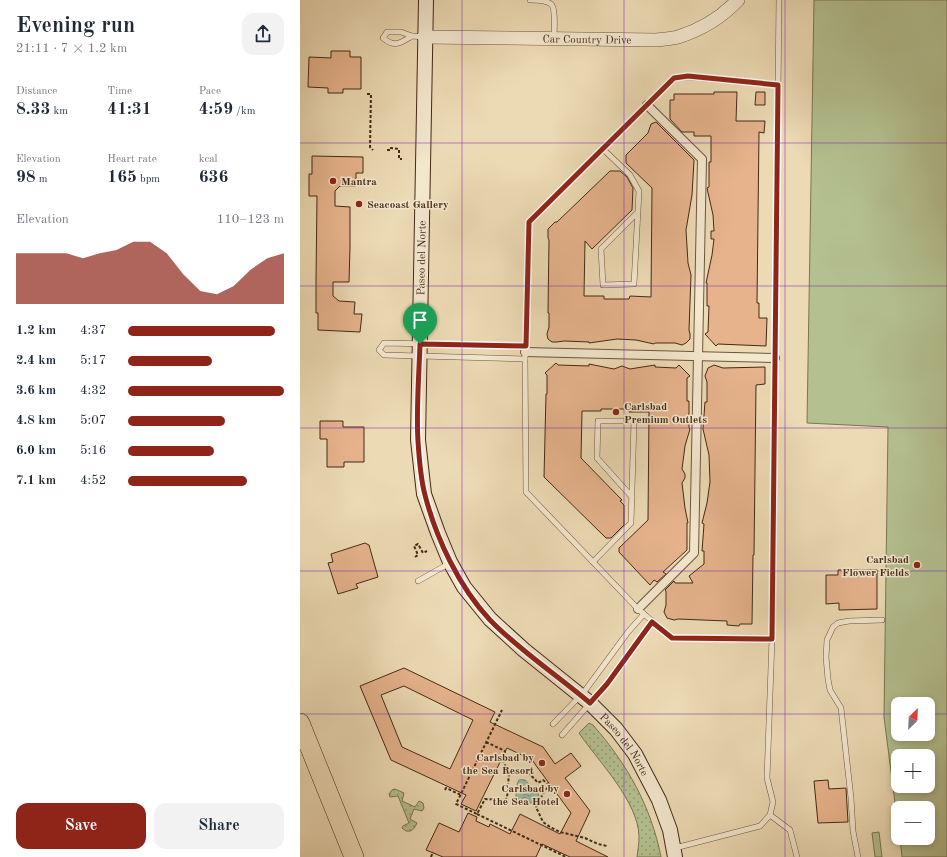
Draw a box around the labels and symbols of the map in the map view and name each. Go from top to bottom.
street label: Car Country Drive [542,35,631,47]
marker: Mantra [328,176,338,186]
place label: Mantra [341,177,377,188]
marker: Seacoast Gallery [354,199,364,209]
place label: Seacoast Gallery [367,200,449,211]
street label: Paseo del Norte [416,220,429,296]
pin [403,303,437,344]
place label: Carlsbad Premium Outlets [624,402,707,426]
marker: Carlsbad Premium Outlets [611,407,621,417]
place label: Carlsbad Flower Fields [842,555,909,579]
marker: Carlsbad Flower Fields [912,560,922,570]
north arrow [891,697,935,741]
street label: Paseo del Norte [597,712,649,778]
place label: Carlsbad by the Sea Resort [463,753,534,777]
marker: Carlsbad by the Sea Resort [537,758,547,768]
place label: Carlsbad by the Sea Hotel [493,784,560,808]
marker: Carlsbad by the Sea Hotel [562,789,572,799]

